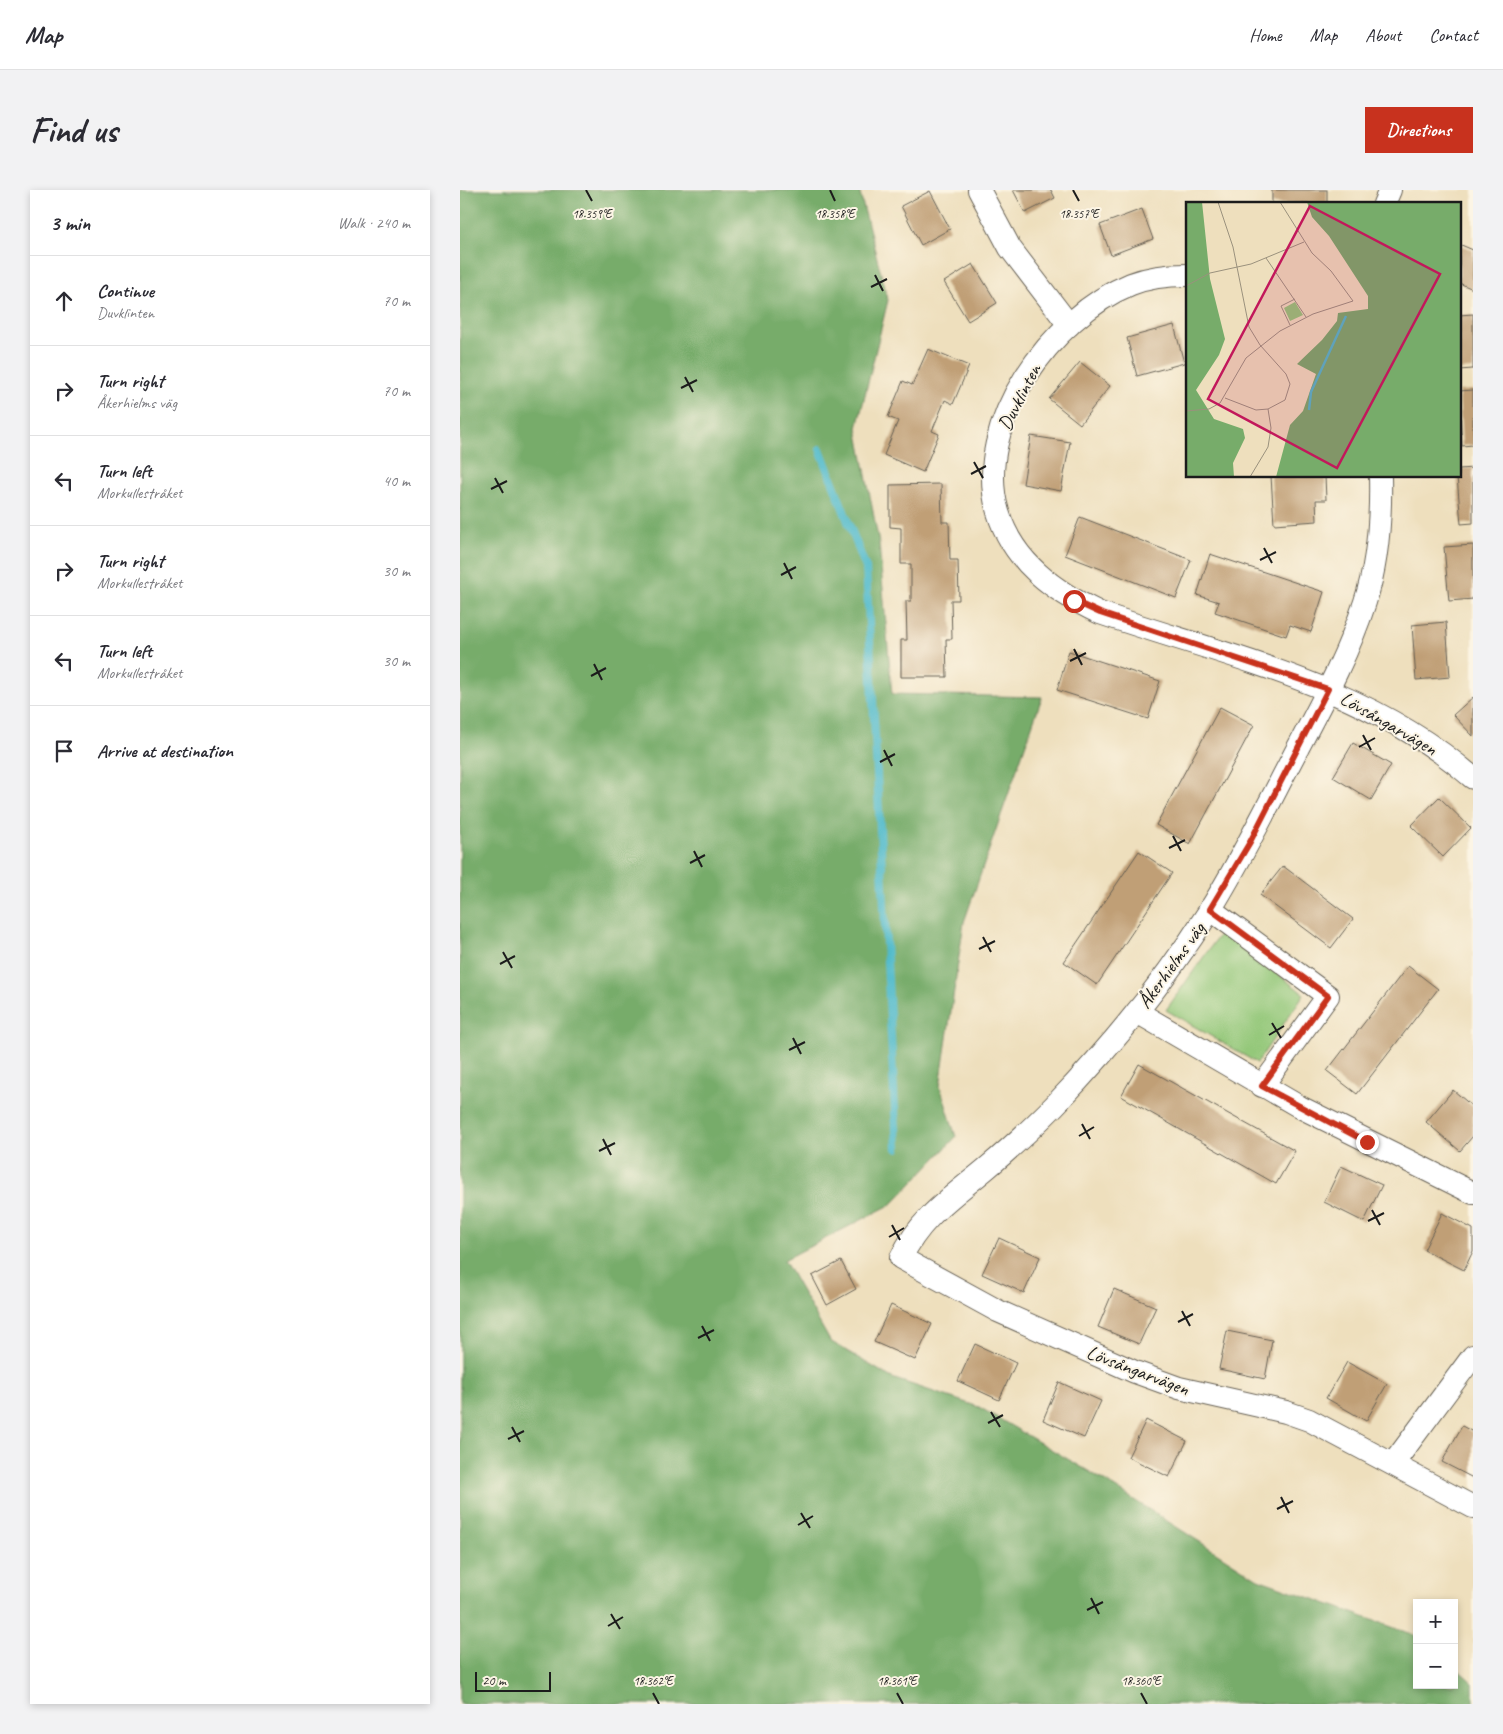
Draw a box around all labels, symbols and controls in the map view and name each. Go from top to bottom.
text: Map [25,20,62,50]
text: Home [1249,24,1282,46]
text: Map [1310,24,1337,46]
text: About [1365,24,1401,46]
text: Contact [1429,24,1478,46]
button: Directions [1365,107,1473,153]
text: Find us [30,108,117,153]
inset map [1186,202,1461,478]
text: 18.359°E [572,206,613,222]
text: 18.358°E [815,206,856,222]
text: 18.357°E [1059,206,1100,222]
text: 3 min [50,210,90,236]
text: Walk · 240 m [338,213,410,233]
text: Continue [97,279,154,303]
icon: ahead [50,287,78,315]
text: 70 m [383,291,410,311]
text: Duvklinten [97,303,154,323]
street label: Duvklinten [992,359,1047,435]
text: Turn right [97,369,164,393]
icon: right [50,377,78,405]
text: 70 m [383,381,410,401]
text: Åkerhielms väg [97,393,177,413]
text: Turn left [97,459,152,483]
icon: left [50,467,78,495]
text: 40 m [383,471,410,491]
text: Morkullestråket [97,483,182,503]
text: Turn right [97,549,164,573]
icon: right [50,557,78,585]
text: 30 m [383,561,410,581]
text: Morkullestråket [97,573,182,593]
route start [1063,590,1086,613]
text: Turn left [97,639,152,663]
icon: left [50,647,78,675]
text: 30 m [383,651,410,671]
text: Morkullestråket [97,663,182,683]
street label: Lövsångarvägen [1336,686,1443,762]
icon: arrive [50,737,78,765]
text: Arrive at destination [97,739,233,763]
street label: Åkerhielms väg [1132,917,1212,1013]
route end [1356,1131,1379,1154]
street label: Lövsångarvägen [1083,1339,1194,1402]
map controls [1413,1599,1458,1689]
button: + [1413,1599,1458,1644]
button: − [1413,1644,1458,1689]
scale bar [475,1669,551,1692]
text: 20 m [482,1672,506,1689]
text: 18.362°E [633,1673,674,1689]
text: 18.361°E [877,1673,918,1689]
text: 18.360°E [1121,1673,1162,1689]

